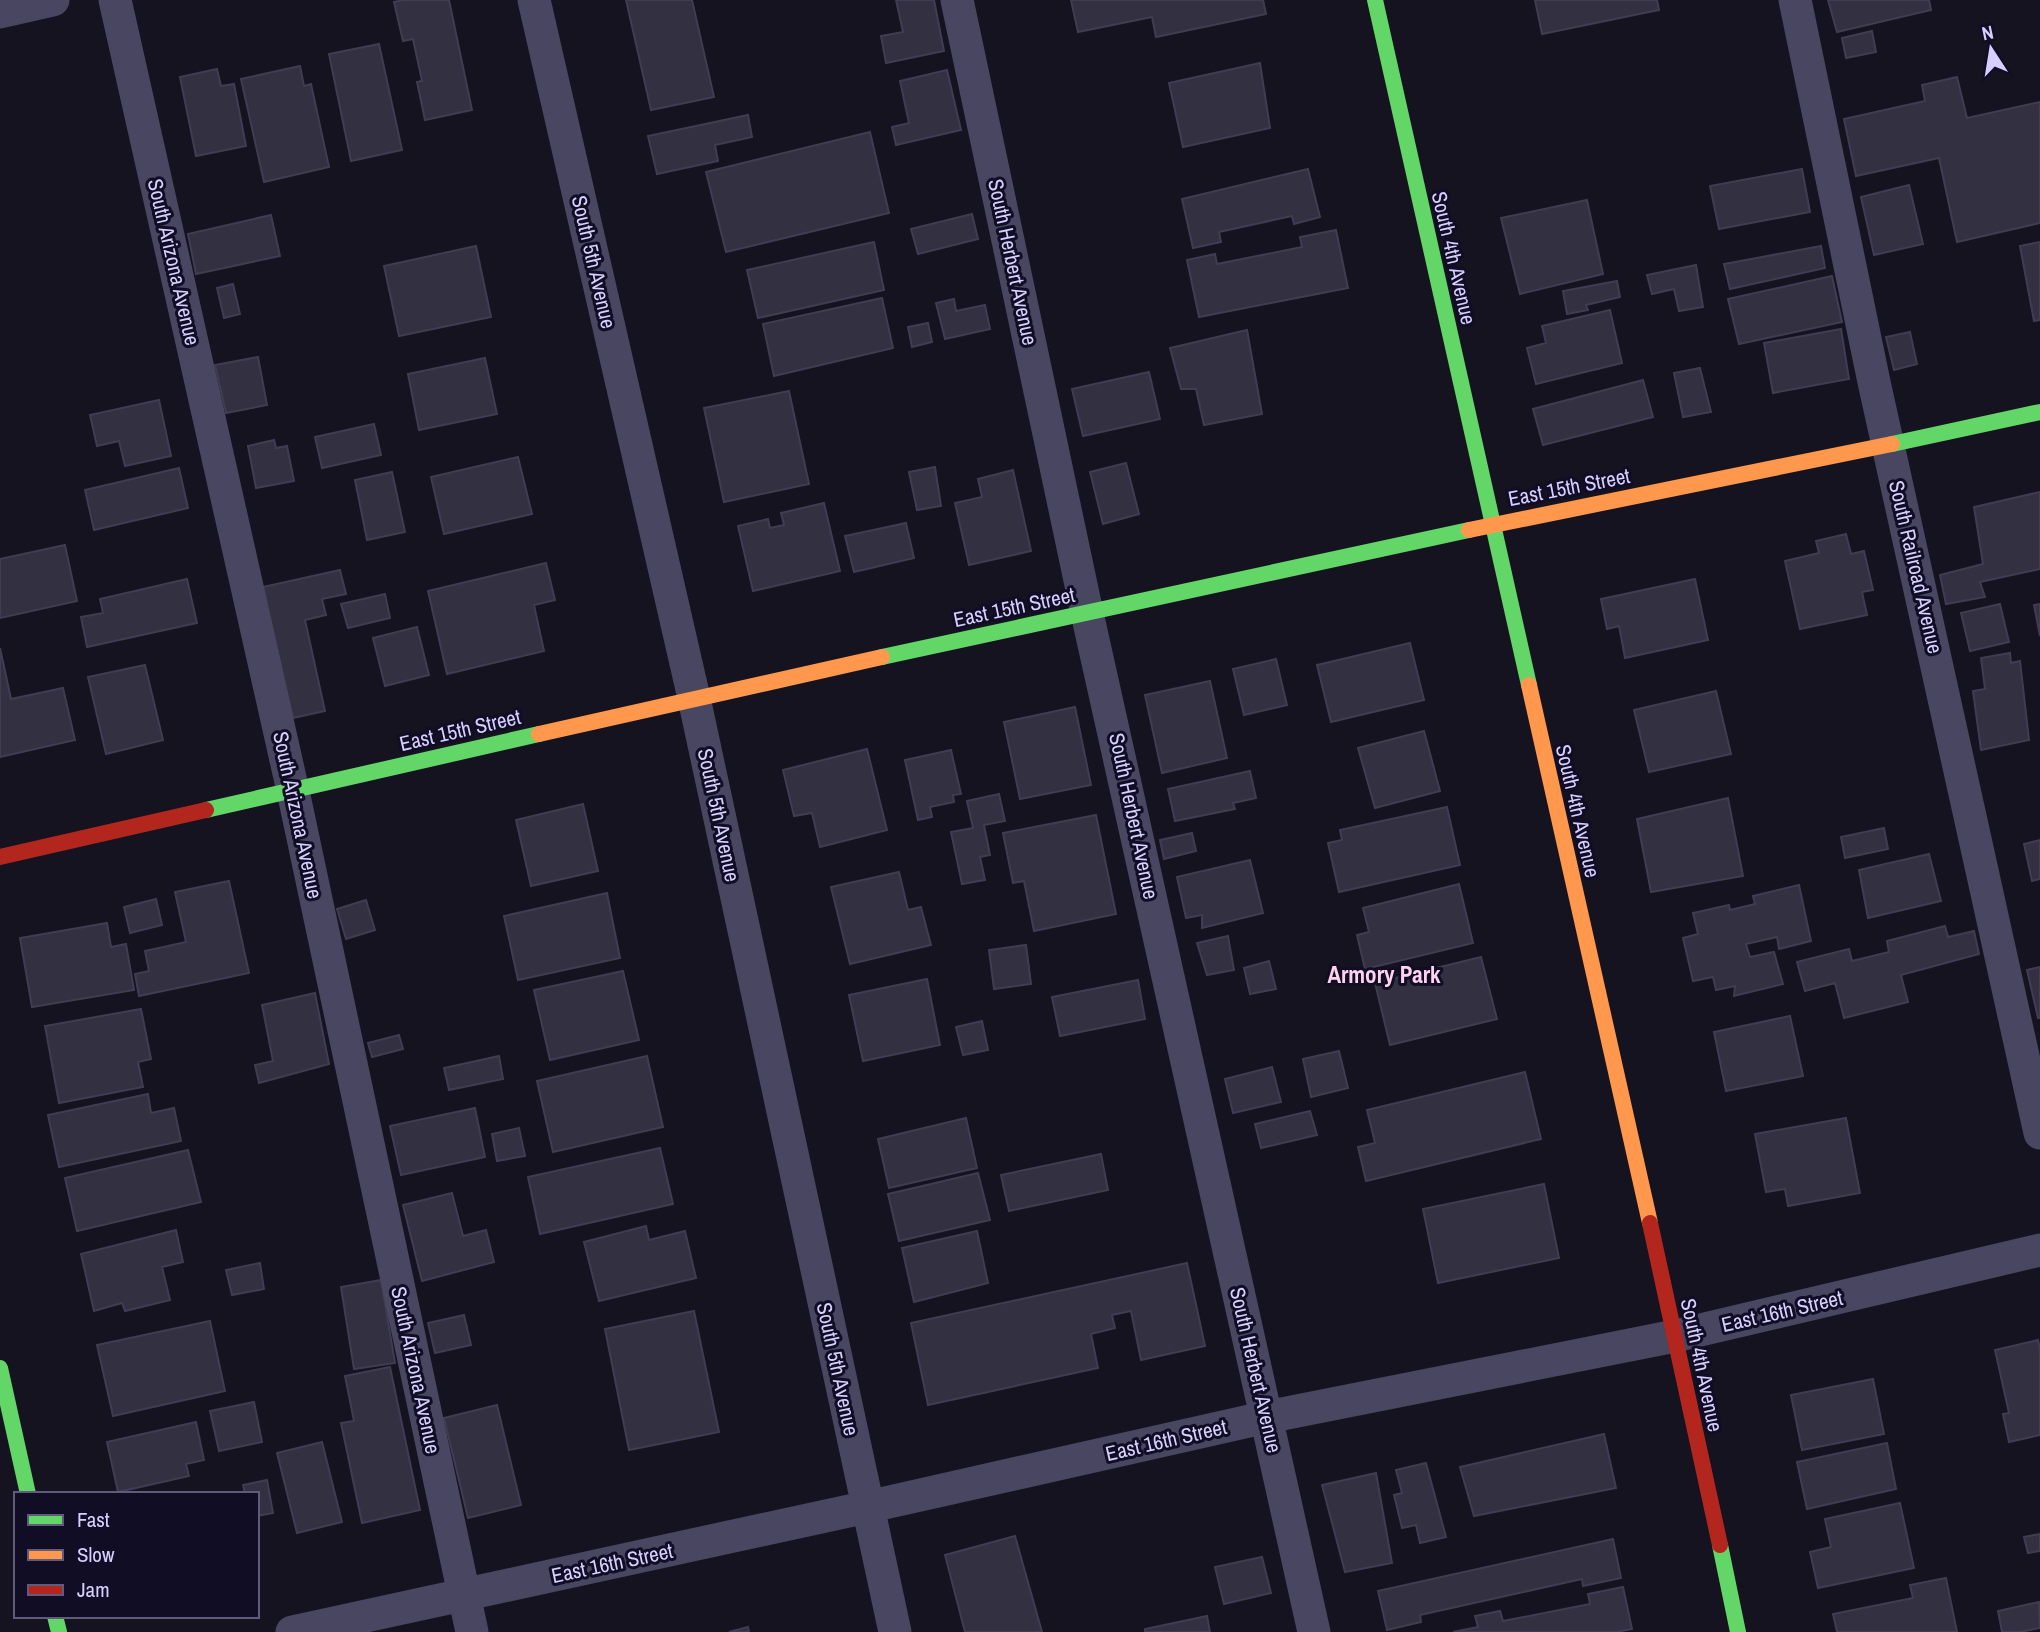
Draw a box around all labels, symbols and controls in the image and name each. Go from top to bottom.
north arrow [1956,14,2026,84]
text: N [1979,18,1996,46]
street label: South Arizona Avenue [141,176,207,348]
street label: South Herbert Avenue [981,176,1045,348]
street label: South 4th Avenue [1425,189,1483,327]
street label: South 5th Avenue [565,193,623,331]
street label: East 15th Street [1506,461,1633,513]
street label: South Railroad Avenue [1882,478,1950,656]
street label: East 15th Street [951,580,1078,634]
street label: East 15th Street [397,702,524,758]
street label: South Arizona Avenue [266,729,330,901]
street label: South Herbert Avenue [1102,730,1166,902]
street label: South 4th Avenue [1549,742,1607,880]
street label: South 5th Avenue [691,746,747,884]
district label: Armory Park [1327,959,1441,990]
street label: East 16th Street [1719,1283,1846,1339]
street label: South Arizona Avenue [384,1284,448,1456]
street label: South Herbert Avenue [1223,1284,1289,1456]
street label: South 4th Avenue [1674,1296,1730,1434]
street label: South 5th Avenue [810,1300,866,1438]
street label: East 16th Street [1103,1412,1230,1468]
legend [14,1492,259,1618]
text: Fast [77,1505,110,1534]
street label: East 16th Street [549,1536,676,1590]
text: Slow [77,1540,115,1569]
text: Jam [77,1575,110,1604]

